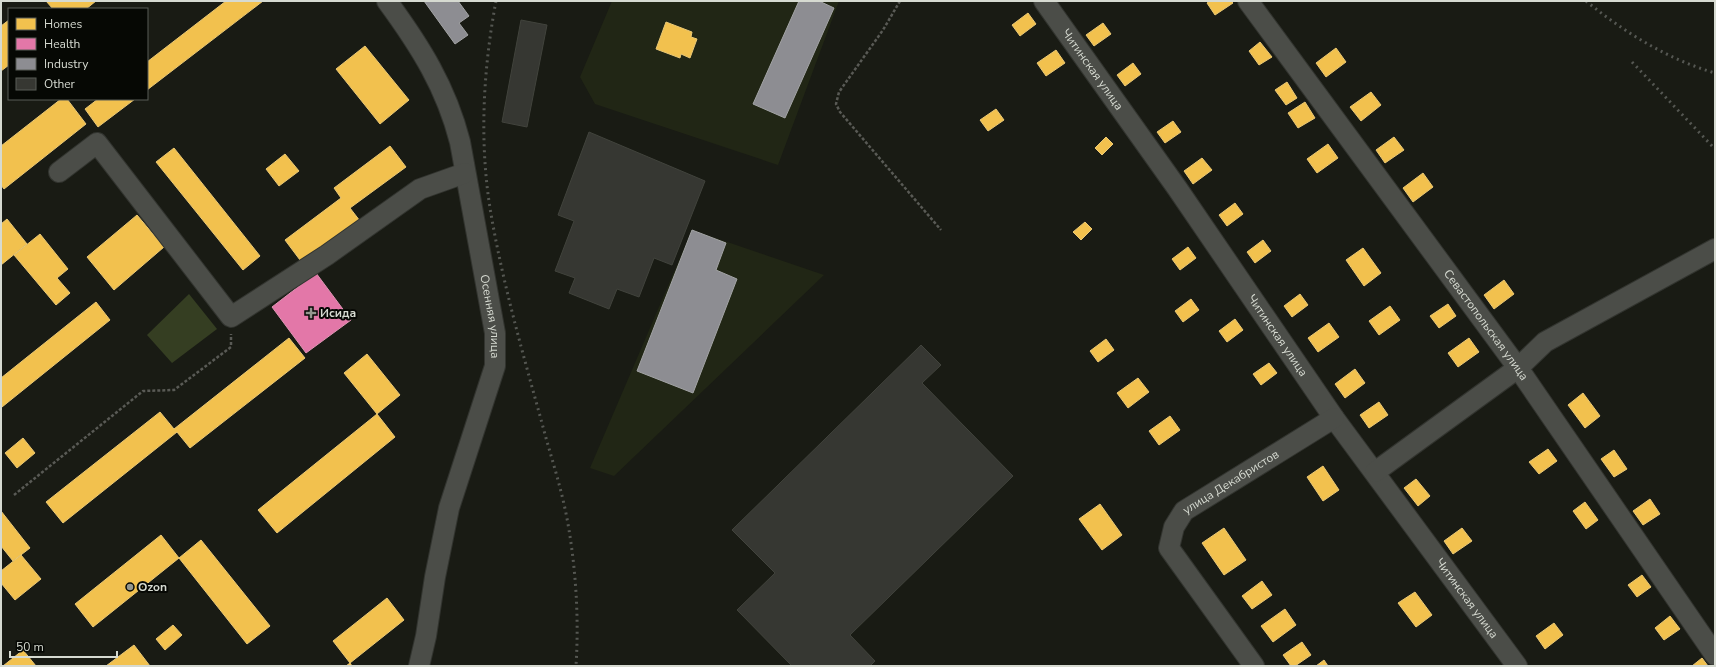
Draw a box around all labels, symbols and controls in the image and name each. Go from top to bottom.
legend [8,8,148,100]
text: Homes [44,16,82,32]
street label: Читинская улица [1058,26,1127,113]
text: Health [44,36,80,52]
text: Industry [44,56,89,72]
text: Other [44,76,76,92]
street label: Севастопольская улица [1440,266,1532,384]
street label: Осенняя улица [476,273,503,358]
street label: Читинская улица [1244,291,1311,380]
place label: Исида [320,305,356,321]
marker: Исида [305,307,317,319]
street label: улица Декабристов [1180,446,1282,518]
street label: Читинская улица [1432,555,1502,642]
place label: Ozon [138,579,167,595]
marker: Ozon [125,582,135,592]
scale bar [10,633,117,659]
text: 50 m [16,639,44,655]

